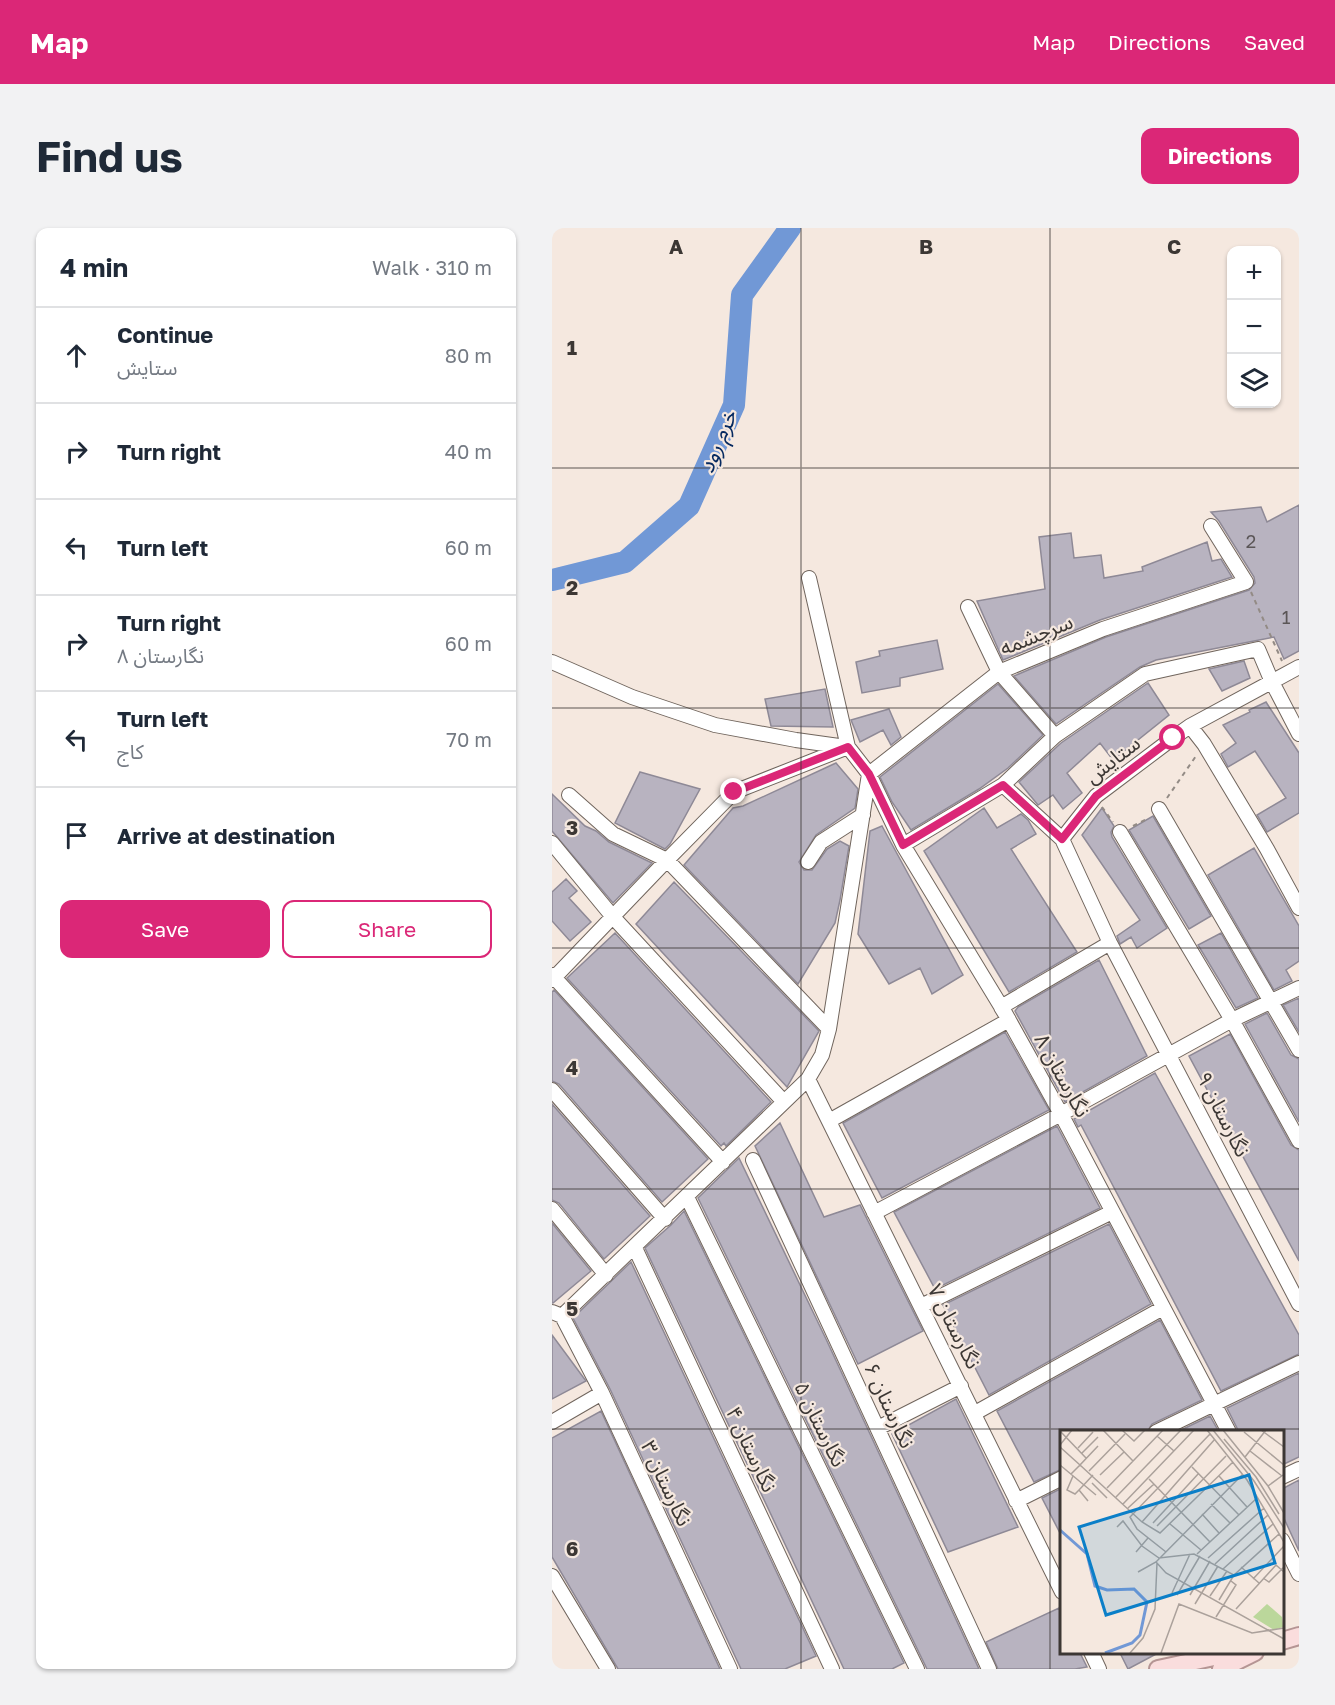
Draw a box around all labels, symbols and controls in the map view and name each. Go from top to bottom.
text: Map [30,26,88,59]
text: Map [1032,29,1075,55]
text: Directions [1108,29,1211,55]
text: Saved [1244,29,1305,55]
button: Directions [1141,128,1299,184]
text: Find us [36,131,183,181]
text: A [669,234,683,258]
text: B [919,234,933,258]
text: C [1167,234,1181,258]
map controls [1227,246,1281,408]
button: + [1227,246,1281,300]
text: 4 min [60,252,128,283]
text: Walk · 310 m [372,255,492,279]
button: − [1227,300,1281,354]
text: Continue [117,321,213,348]
text: 1 [567,335,577,359]
icon: ahead [60,339,93,372]
text: 80 m [445,343,492,367]
button: layers [1227,354,1281,408]
text: ستایش [117,355,177,379]
water label: خرم رود [692,405,746,478]
icon: right [60,435,93,468]
text: Turn right [117,438,221,465]
text: 40 m [445,439,492,463]
house number: 2 [1246,530,1256,552]
icon: left [60,531,93,564]
text: Turn left [117,534,208,561]
text: 60 m [445,535,492,559]
text: 2 [566,575,578,599]
house number: 1 [1282,606,1291,628]
street label: سرچشمه [996,608,1077,661]
text: Turn right [117,609,221,636]
icon: right [60,627,93,660]
text: 60 m [445,631,492,655]
text: نگارستان ۸ [117,643,204,667]
text: Turn left [117,705,208,732]
icon: left [60,723,93,756]
route start [1159,724,1185,750]
text: 70 m [446,727,492,751]
street label: ستایش [1079,729,1145,789]
text: کاج [117,739,144,763]
route end [720,778,746,804]
text: 3 [566,815,578,839]
icon: arrive [60,819,93,852]
text: Arrive at destination [117,822,335,849]
button: Save [60,900,270,958]
button: Share [282,900,492,958]
street label: نگارستان ۸ [1029,1029,1097,1121]
text: 4 [566,1055,578,1079]
street label: نگارستان ۹ [1192,1067,1256,1161]
street label: نگارستان ۷ [923,1279,987,1373]
text: 5 [566,1296,578,1320]
street label: نگارستان ۶ [859,1358,921,1452]
street label: نگارستان ۵ [789,1377,853,1471]
street label: نگارستان ۴ [721,1402,783,1496]
inset map [1060,1430,1284,1654]
street label: نگارستان ۳ [636,1436,698,1530]
text: 6 [566,1536,578,1560]

